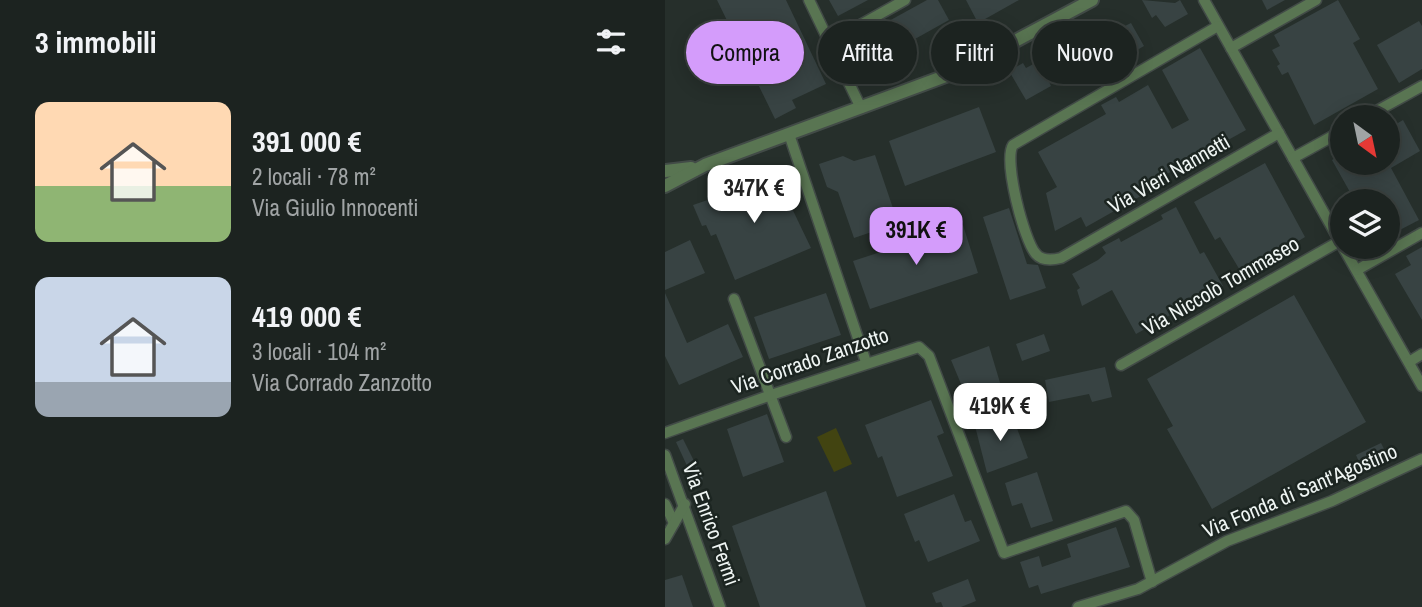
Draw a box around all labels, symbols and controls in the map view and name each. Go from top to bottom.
chip: Compra [686,21,804,84]
chip: Affitta [818,21,917,84]
chip: Filtri [931,21,1018,84]
chip: Nuovo [1032,21,1137,84]
text: 3 immobili [35,22,157,62]
icon: filters [592,23,630,61]
north arrow [1330,105,1400,175]
map controls [1330,105,1400,259]
text: 391 000 € [252,121,361,161]
street label: Via Vieri Nannetti [1102,127,1235,220]
icon: home [91,130,175,214]
text: 2 locali · 78 m² [252,161,376,192]
pin: 347K € [697,166,811,225]
text: 347K € [724,172,784,203]
button: layers [1330,189,1400,259]
text: Via Giulio Innocenti [252,192,418,223]
pin: 391K € [859,208,973,267]
text: 391K € [886,214,946,245]
street label: Via Niccolò Tommaseo [1137,229,1304,342]
text: 419 000 € [252,296,361,336]
icon: home [91,305,175,389]
street label: Via Corrado Zanzotto [727,320,892,401]
text: 3 locali · 104 m² [252,336,386,367]
text: Via Corrado Zanzotto [252,367,432,398]
pin: 419K € [943,384,1057,443]
text: 419K € [970,390,1030,421]
street label: Via Fonda di Sant'Agostino [1198,436,1402,545]
street label: Via Enrico Fermi [676,458,747,589]

